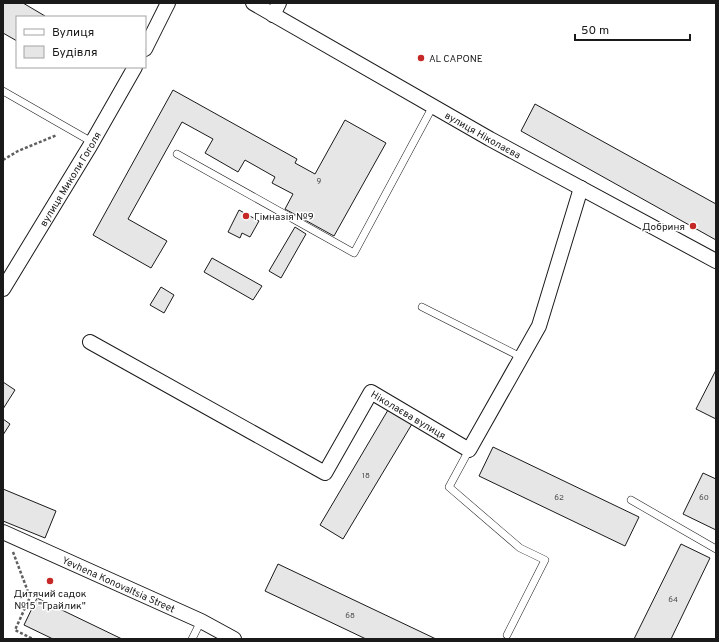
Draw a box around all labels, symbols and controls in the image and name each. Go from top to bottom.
legend [16,16,146,68]
scale bar [575,16,690,42]
text: 50 m [581,23,609,39]
text: Вулиця [52,25,94,41]
text: Будівля [52,45,98,61]
marker: AL CAPONE [416,53,426,63]
place label: AL CAPONE [429,53,483,66]
street label: вулиця Ніколаєва [442,109,523,162]
street label: вулиця Миколи Гоголя [38,130,105,229]
house number: 9 [317,176,322,186]
marker: Гімназія №9 [241,211,251,221]
place label: Гімназія №9 [254,211,314,224]
place label: Добриня [642,221,685,234]
marker: Добриня [688,221,698,231]
street label: Ніколаєва вулиця [368,388,448,443]
house number: 18 [362,471,370,481]
house number: 62 [554,493,564,503]
house number: 60 [699,493,709,503]
street label: Yevhena Konovaltsia Street [60,554,177,617]
marker: Дитячий садок №15 "Грайлик" [45,576,55,586]
place label: Дитячий садок №15 "Грайлик" [13,588,87,613]
house number: 64 [668,595,678,605]
house number: 68 [345,611,355,621]

